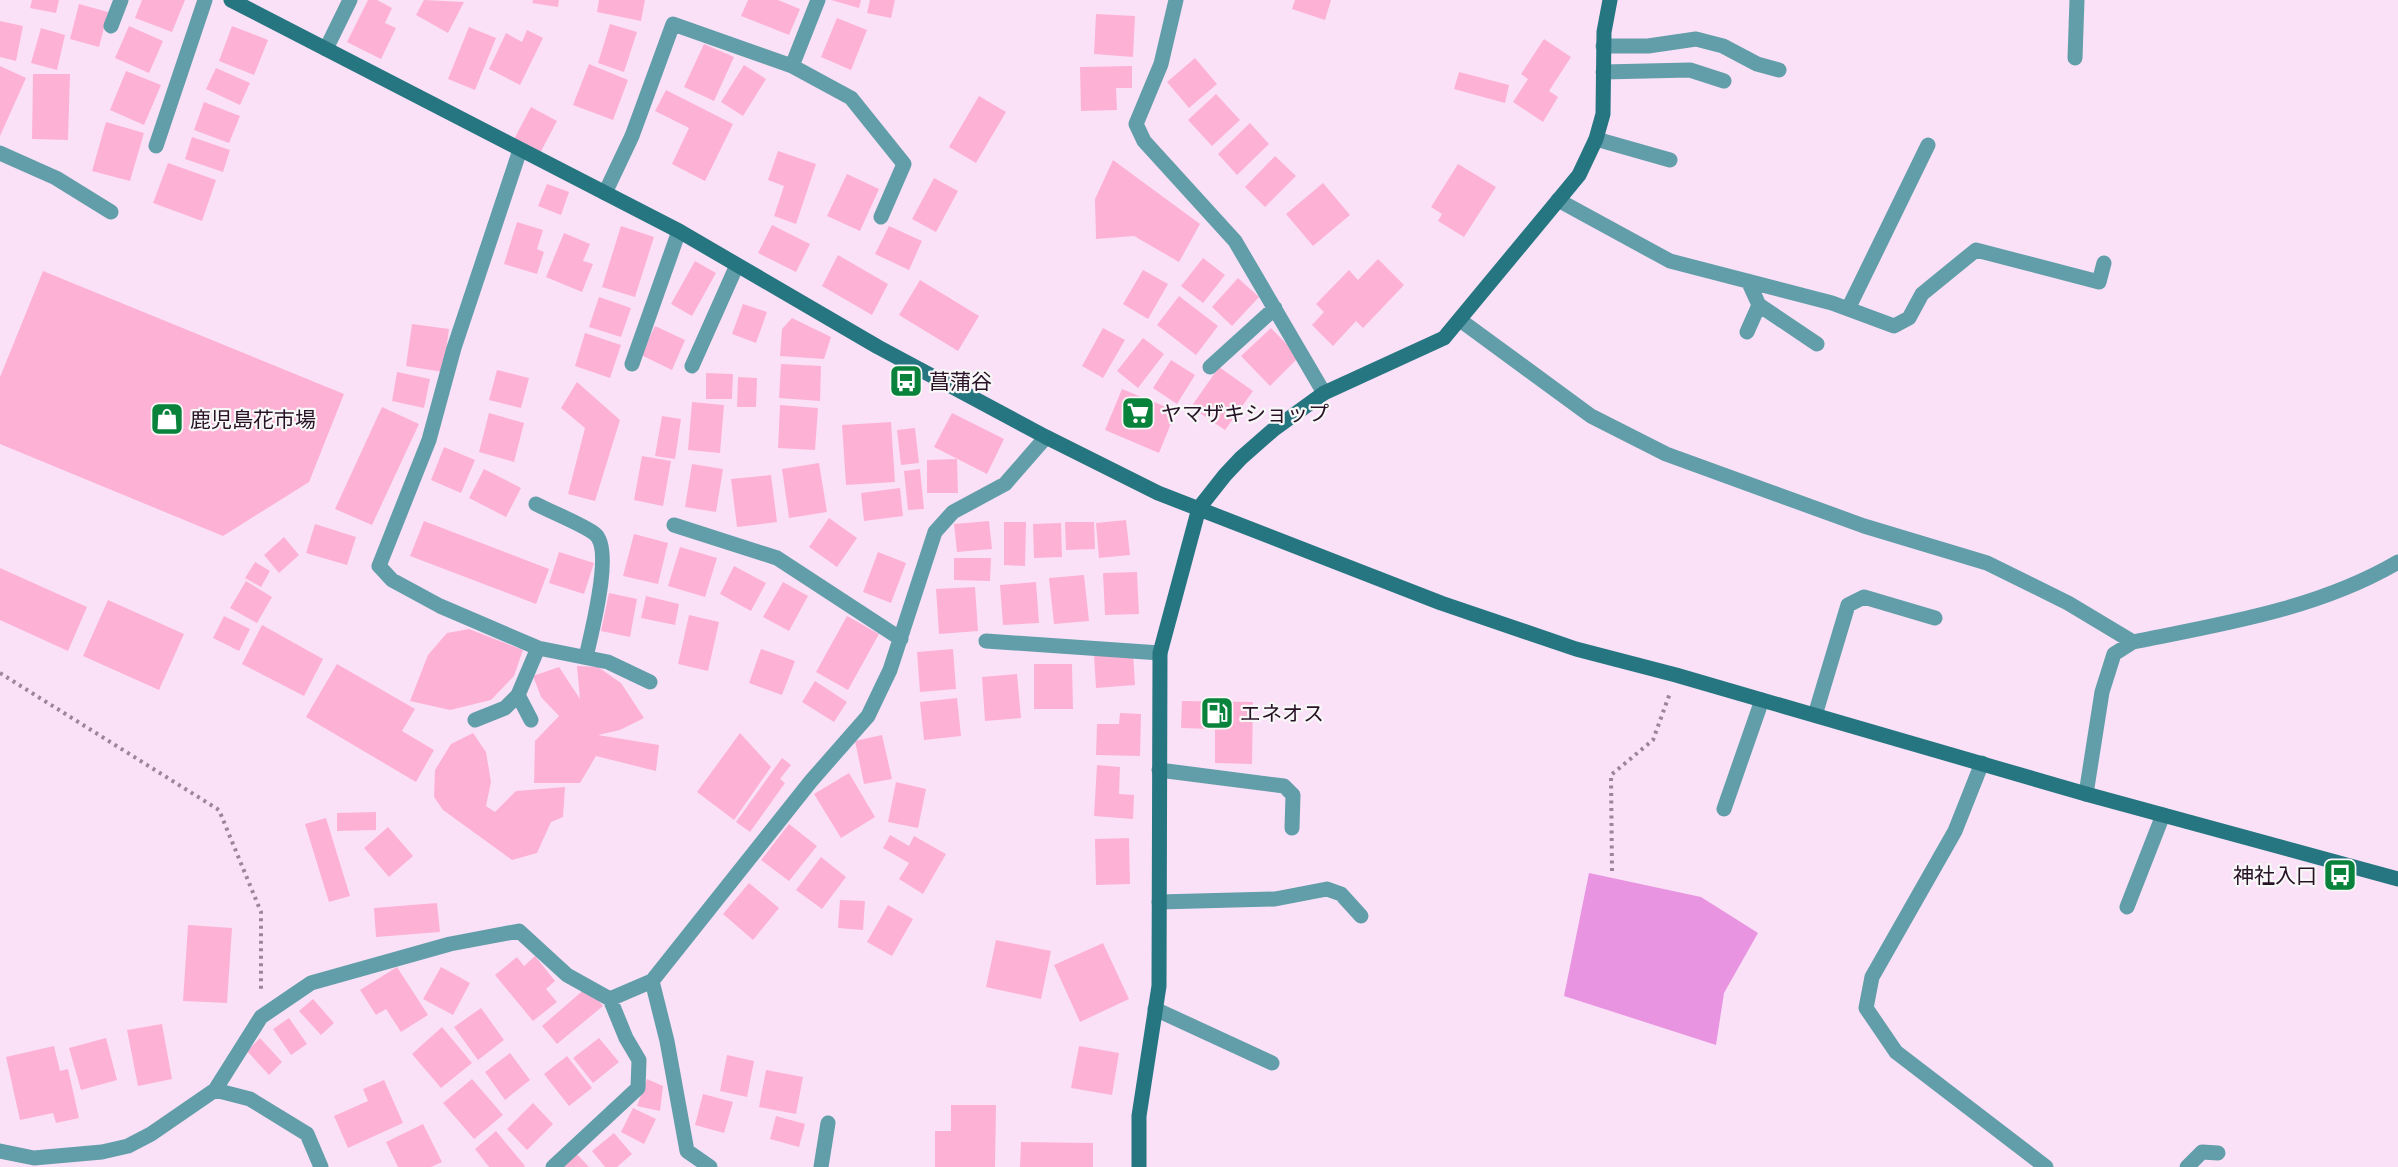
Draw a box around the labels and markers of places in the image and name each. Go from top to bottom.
bus stop icon: 菖蒲谷 [888,363,924,399]
place label: 菖蒲谷 [929,367,992,395]
supermarket icon: ヤマザキショップ [1120,395,1156,431]
place label: ヤマザキショップ [1161,399,1329,427]
shop icon: 鹿児島花市場 [149,401,185,437]
place label: 鹿児島花市場 [190,405,316,433]
fuel station icon: エネオス [1199,695,1235,731]
place label: エネオス [1240,699,1324,727]
bus stop icon: 神社入口 [2322,857,2358,893]
place label: 神社入口 [2233,861,2317,889]

